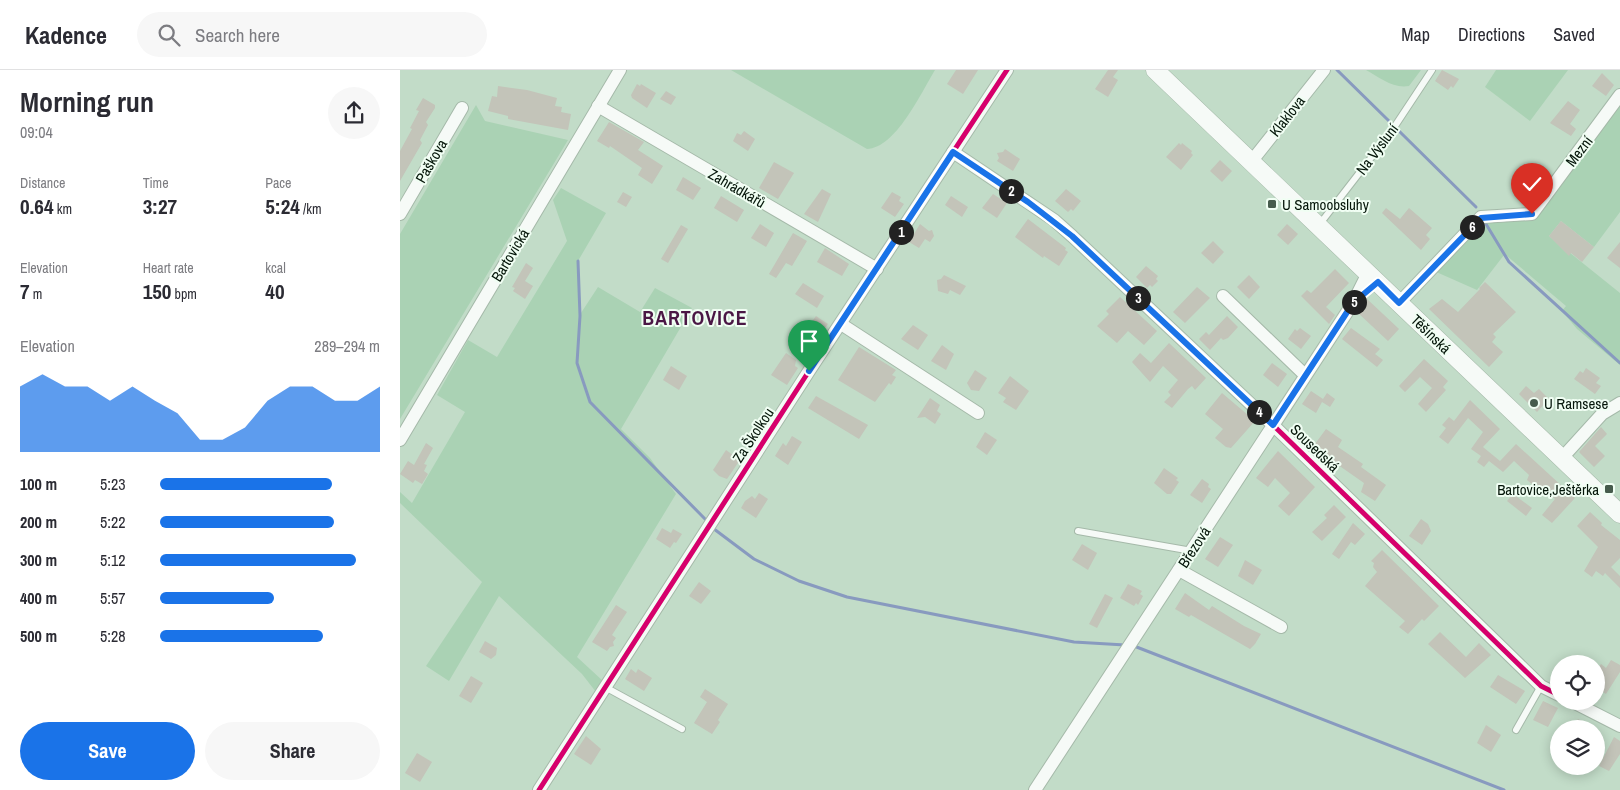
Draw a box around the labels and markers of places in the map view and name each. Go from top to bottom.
pin [1511,163,1553,214]
pin: 2 [998,178,1024,204]
place label: U Samoobsluhy [1282,194,1370,215]
marker: U Samoobsluhy [1266,198,1278,210]
pin: 6 [1460,214,1484,240]
pin: 1 [888,220,914,244]
pin: 3 [1126,286,1150,310]
pin: 5 [1342,290,1366,314]
pin [788,320,830,371]
place label: U Ramsese [1544,393,1608,414]
marker: U Ramsese [1528,397,1540,409]
pin: 4 [1246,400,1272,424]
place label: Bartovice,Ještěrka [1497,479,1599,500]
marker: Bartovice,Ještěrka [1603,483,1615,495]

